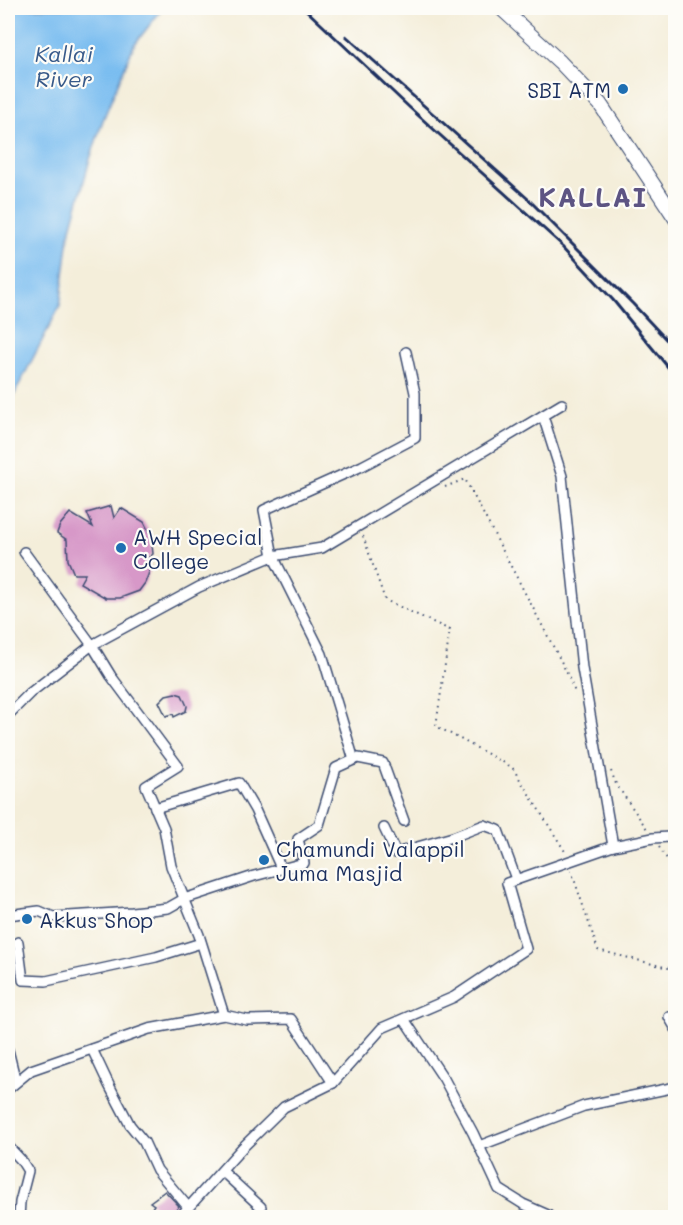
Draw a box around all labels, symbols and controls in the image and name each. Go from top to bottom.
water label: Kallai River [35,39,94,93]
place label: SBI ATM [527,76,611,103]
marker: SBI ATM [616,82,630,96]
district label: KALLAI [538,179,648,214]
place label: AWH Special College [133,523,263,574]
marker: AWH Special College [114,541,128,555]
place label: Chamundi Valappil Juma Masjid [276,835,465,886]
marker: Chamundi Valappil Juma Masjid [257,853,271,867]
place label: Akkus Shop [39,906,153,933]
marker: Akkus Shop [20,912,34,926]

